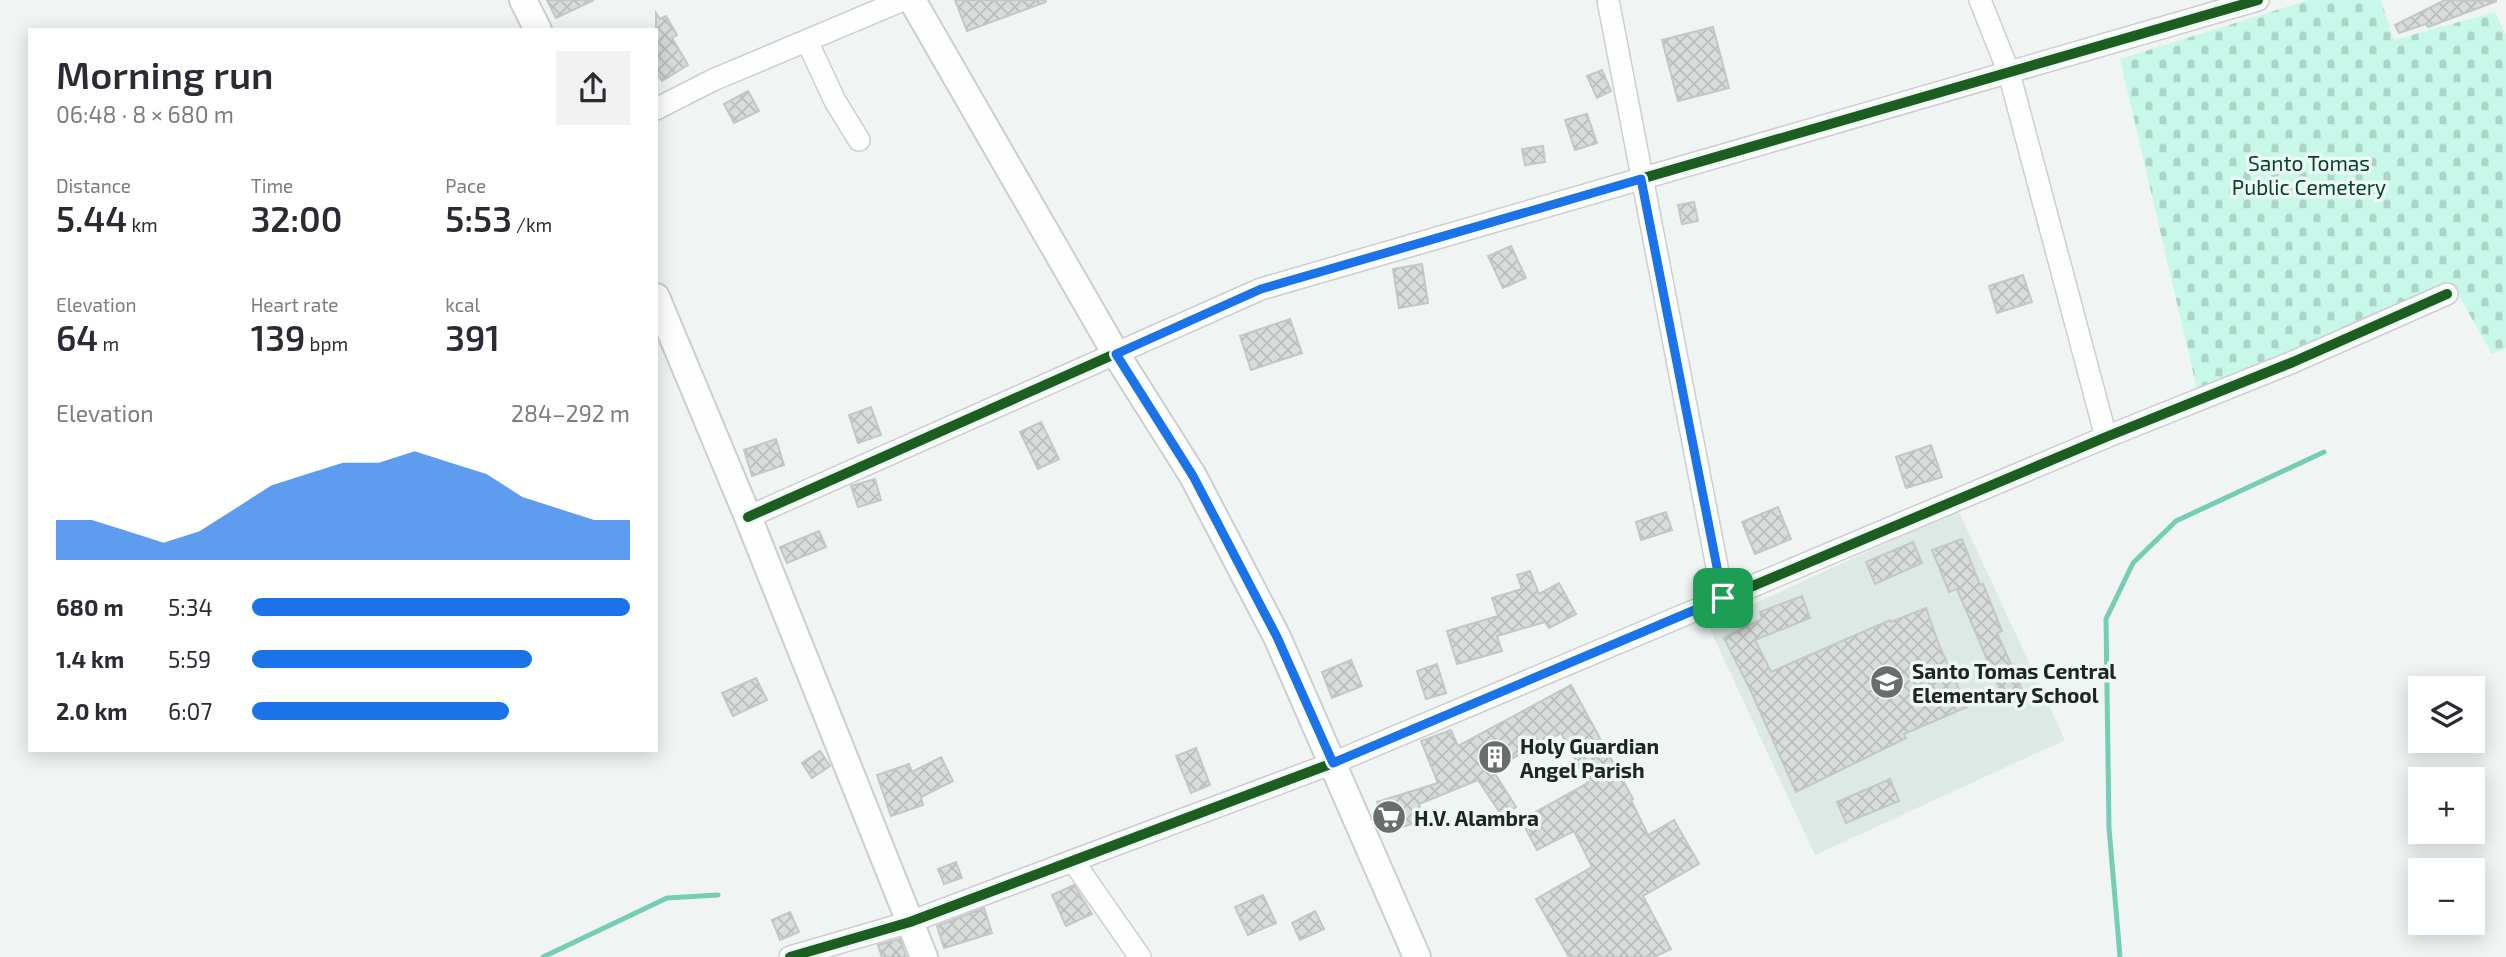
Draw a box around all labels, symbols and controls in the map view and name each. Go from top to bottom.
text: Morning run [56,51,274,97]
button: share [556,51,630,125]
text: 06:48 · 8 × 680 m [56,100,234,128]
park label: Santo Tomas Public Cemetery [2232,150,2386,199]
text: Distance [56,174,131,197]
text: Time [251,174,293,197]
text: Pace [445,174,486,197]
text: 5.44 [56,197,127,239]
text: 32:00 [251,197,342,239]
text: 5:53 [445,197,512,239]
text: km [127,213,158,236]
text: /km [512,213,552,236]
text: Elevation [56,293,137,316]
text: Heart rate [251,293,339,316]
text: kcal [445,293,480,316]
text: 64 [56,316,98,358]
text: 139 [251,316,305,358]
text: 391 [445,316,500,358]
text: m [98,332,119,355]
text: bpm [305,332,348,355]
text: Elevation [56,399,154,427]
text: 284–292 m [511,399,630,427]
pin [1693,568,1753,628]
icon: arrive [1704,579,1742,617]
text: 680 m [56,593,124,621]
text: 5:34 [168,593,213,621]
text: 1.4 km [56,645,124,673]
text: 5:59 [168,645,211,673]
place label: Santo Tomas Central Elementary School [1912,658,2116,708]
school or university icon: Santo Tomas Central Elementary School [1868,663,1906,701]
map controls [2408,676,2485,935]
button: layers [2408,676,2485,753]
text: 2.0 km [56,697,128,725]
text: 6:07 [168,697,212,725]
place label: Holy Guardian Angel Parish [1520,733,1659,782]
building icon: Holy Guardian Angel Parish [1476,738,1514,776]
button: + [2408,767,2485,844]
supermarket icon: H.V. Alambra [1370,798,1408,836]
place label: H.V. Alambra [1414,805,1539,830]
button: − [2408,858,2485,935]

